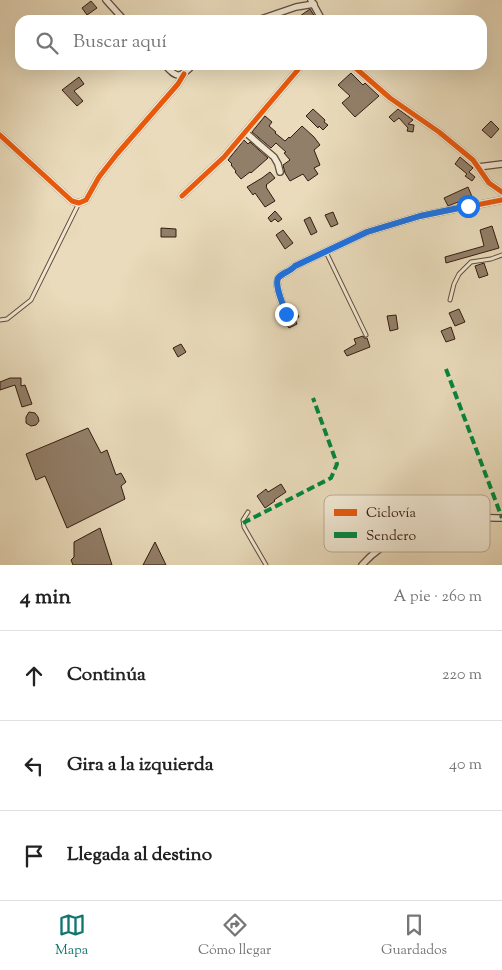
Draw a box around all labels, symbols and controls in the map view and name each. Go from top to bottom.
search box [15,15,487,70]
icon: search [33,29,61,57]
text: Buscar aquí [73,29,167,56]
route start [457,195,480,218]
route end [275,303,298,326]
legend [324,495,490,552]
text: Ciclovía [366,504,417,524]
text: Sendero [366,527,417,547]
text: 4 min [20,583,71,613]
text: A pie · 260 m [393,586,482,609]
icon: ahead [20,662,48,690]
text: Continúa [67,662,146,689]
text: 220 m [442,664,482,687]
icon: left [20,752,48,780]
text: Gira a la izquierda [67,752,213,779]
text: 40 m [449,754,482,777]
icon: arrive [20,842,48,870]
text: Llegada al destino [67,842,212,869]
tab: Mapa [55,911,88,961]
tab: Cómo llegar [198,911,271,961]
tab: Guardados [381,911,447,961]

